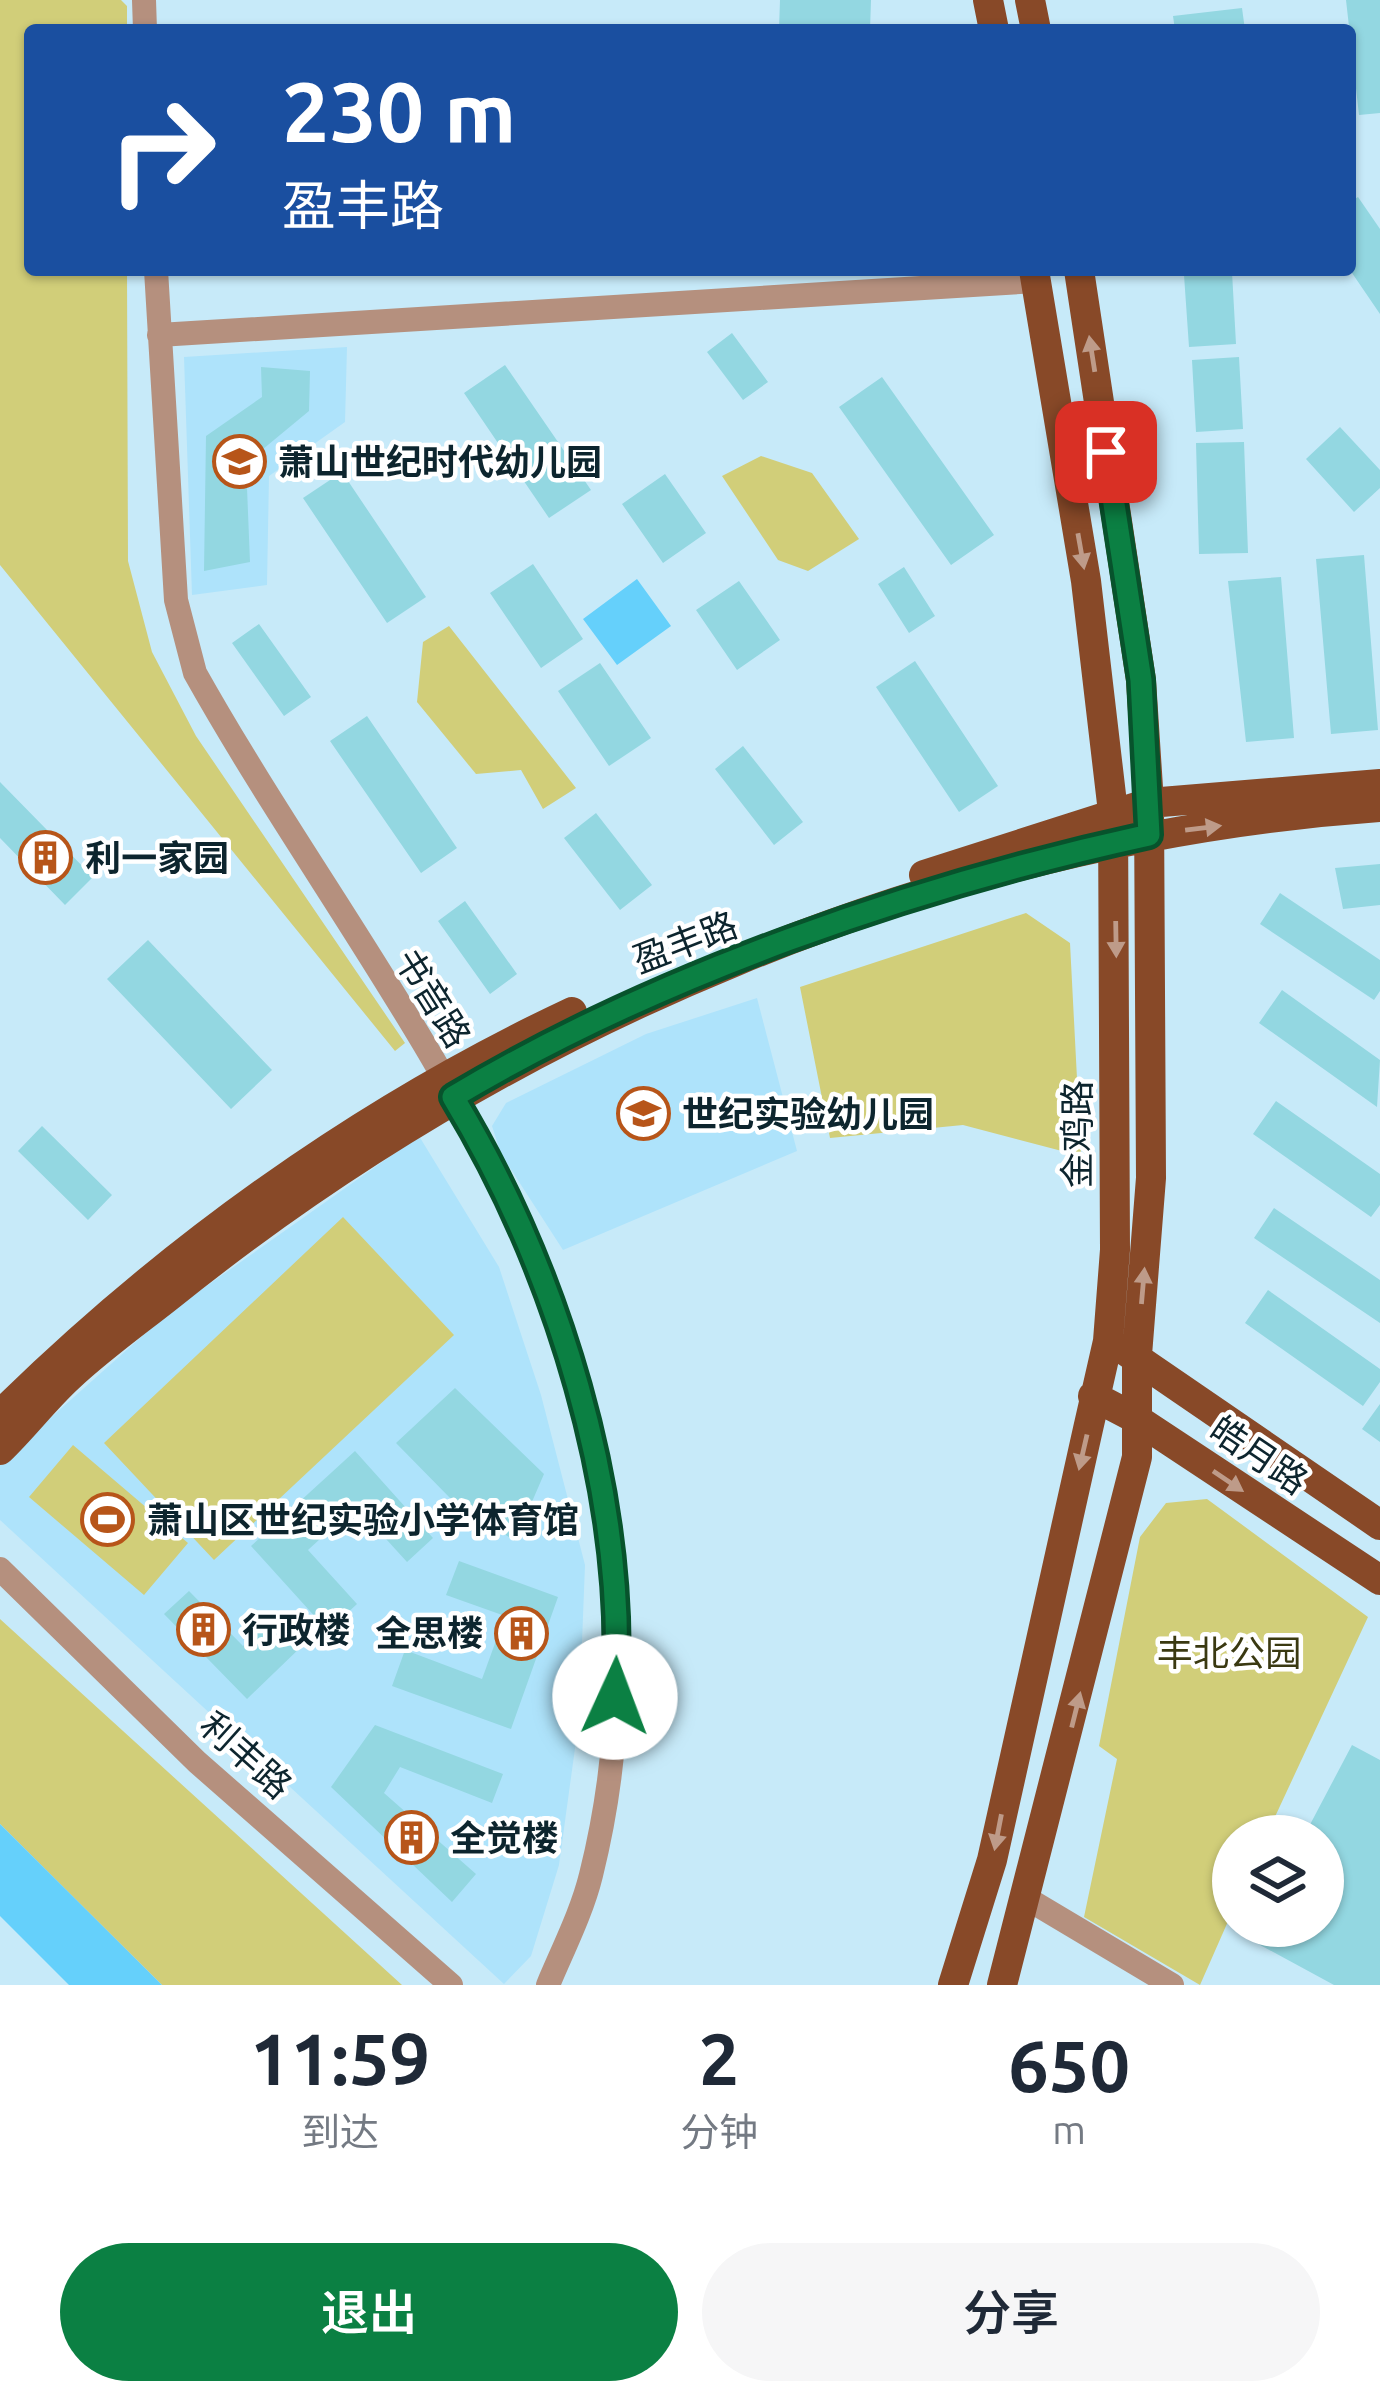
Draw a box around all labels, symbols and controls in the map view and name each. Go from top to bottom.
text: 230 m [282,64,516,158]
icon: right [84,72,240,228]
text: 盈丰路 [282,175,444,235]
one-way arrow [1082,335,1101,372]
pin [1055,401,1157,503]
icon: arrive [1073,419,1139,485]
school or university icon: 萧山世纪时代幼儿园 [211,434,267,490]
place label: 萧山世纪时代幼儿园 [278,441,602,482]
one-way arrow [1072,533,1091,570]
one-way arrow [1185,818,1222,837]
building icon: 利一家园 [18,830,74,886]
place label: 利一家园 [85,837,229,878]
street label: 盈丰路 [627,903,743,980]
one-way arrow [1106,921,1125,959]
street label: 书音路 [387,941,479,1054]
street label: 金鸡路 [1056,1080,1097,1188]
school or university icon: 世纪实验幼儿园 [615,1086,671,1142]
place label: 世纪实验幼儿园 [682,1093,934,1134]
one-way arrow [1134,1266,1153,1304]
street label: 皓月路 [1203,1407,1316,1502]
one-way arrow [1073,1434,1092,1471]
one-way arrow [1211,1469,1244,1492]
sports icon: 萧山区世纪实验小学体育馆 [80,1492,136,1548]
place label: 萧山区世纪实验小学体育馆 [147,1499,579,1540]
building icon: 行政楼 [175,1602,231,1658]
building icon: 全思楼 [494,1605,550,1661]
place label: 行政楼 [242,1609,350,1650]
place label: 全思楼 [375,1612,483,1653]
park label: 丰北公园 [1157,1632,1301,1673]
position arrow [552,1634,678,1760]
one-way arrow [1067,1691,1086,1728]
street label: 利丰路 [192,1703,300,1806]
building icon: 全觉楼 [383,1810,439,1866]
one-way arrow [987,1814,1006,1852]
map controls [1212,1815,1344,1947]
button: layers [1212,1815,1344,1947]
place label: 全觉楼 [450,1817,558,1858]
text: 11:59 [250,2018,430,2099]
text: 2 [699,2018,739,2099]
text: 650 [1008,2025,1130,2106]
text: m [1052,2108,1086,2151]
text: 到达 [301,2110,379,2153]
text: 分钟 [680,2110,758,2153]
button: 退出 [60,2243,678,2381]
button: 分享 [702,2243,1320,2381]

